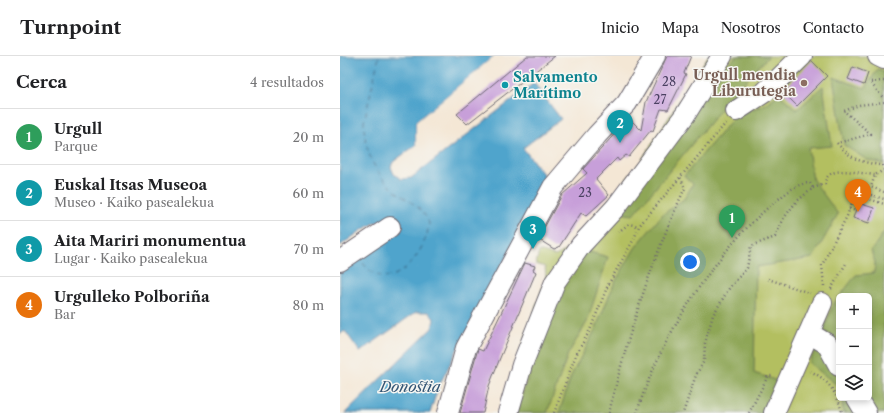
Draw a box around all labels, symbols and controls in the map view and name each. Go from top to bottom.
text: Turnpoint [20,16,121,39]
text: Inicio [601,19,639,37]
text: Mapa [661,19,699,37]
text: Nosotros [721,19,781,37]
text: Contacto [803,19,864,37]
place label: Urgull mendia Liburutegia [693,66,797,100]
place label: Salvamento Marítimo [513,68,598,102]
text: Cerca [16,72,67,92]
text: 4 resultados [250,74,324,90]
house number: 28 [662,74,676,89]
marker: Urgull mendia Liburutegia [799,78,809,88]
marker: Salvamento Marítimo [500,80,510,90]
house number: 27 [654,92,666,107]
pin: 2 [607,110,633,143]
text: Urgull [54,119,102,138]
text: 1 [26,129,32,145]
text: 20 m [293,129,324,145]
text: Parque [54,138,98,154]
text: Euskal Itsas Museoa [54,175,207,194]
pin: 4 [845,179,871,212]
text: 2 [25,185,33,201]
text: 60 m [293,185,324,201]
house number: 23 [578,185,592,200]
text: Museo · Kaiko pasealekua [54,194,214,210]
pin: 1 [719,205,745,238]
pin: 3 [520,216,546,249]
text: Aita Mariri monumentua [54,231,246,250]
text: 3 [25,241,33,257]
text: 70 m [294,241,324,257]
text: Lugar · Kaiko pasealekua [54,250,208,266]
your location [680,252,700,272]
text: Urgulleko Polboriña [54,287,210,306]
map controls [836,293,872,401]
button: + [836,293,872,329]
text: 4 [25,297,33,313]
text: 80 m [292,297,324,313]
text: Bar [54,306,75,322]
button: − [836,329,872,365]
button: layers [836,365,872,401]
water label: Donostia [378,377,441,396]

